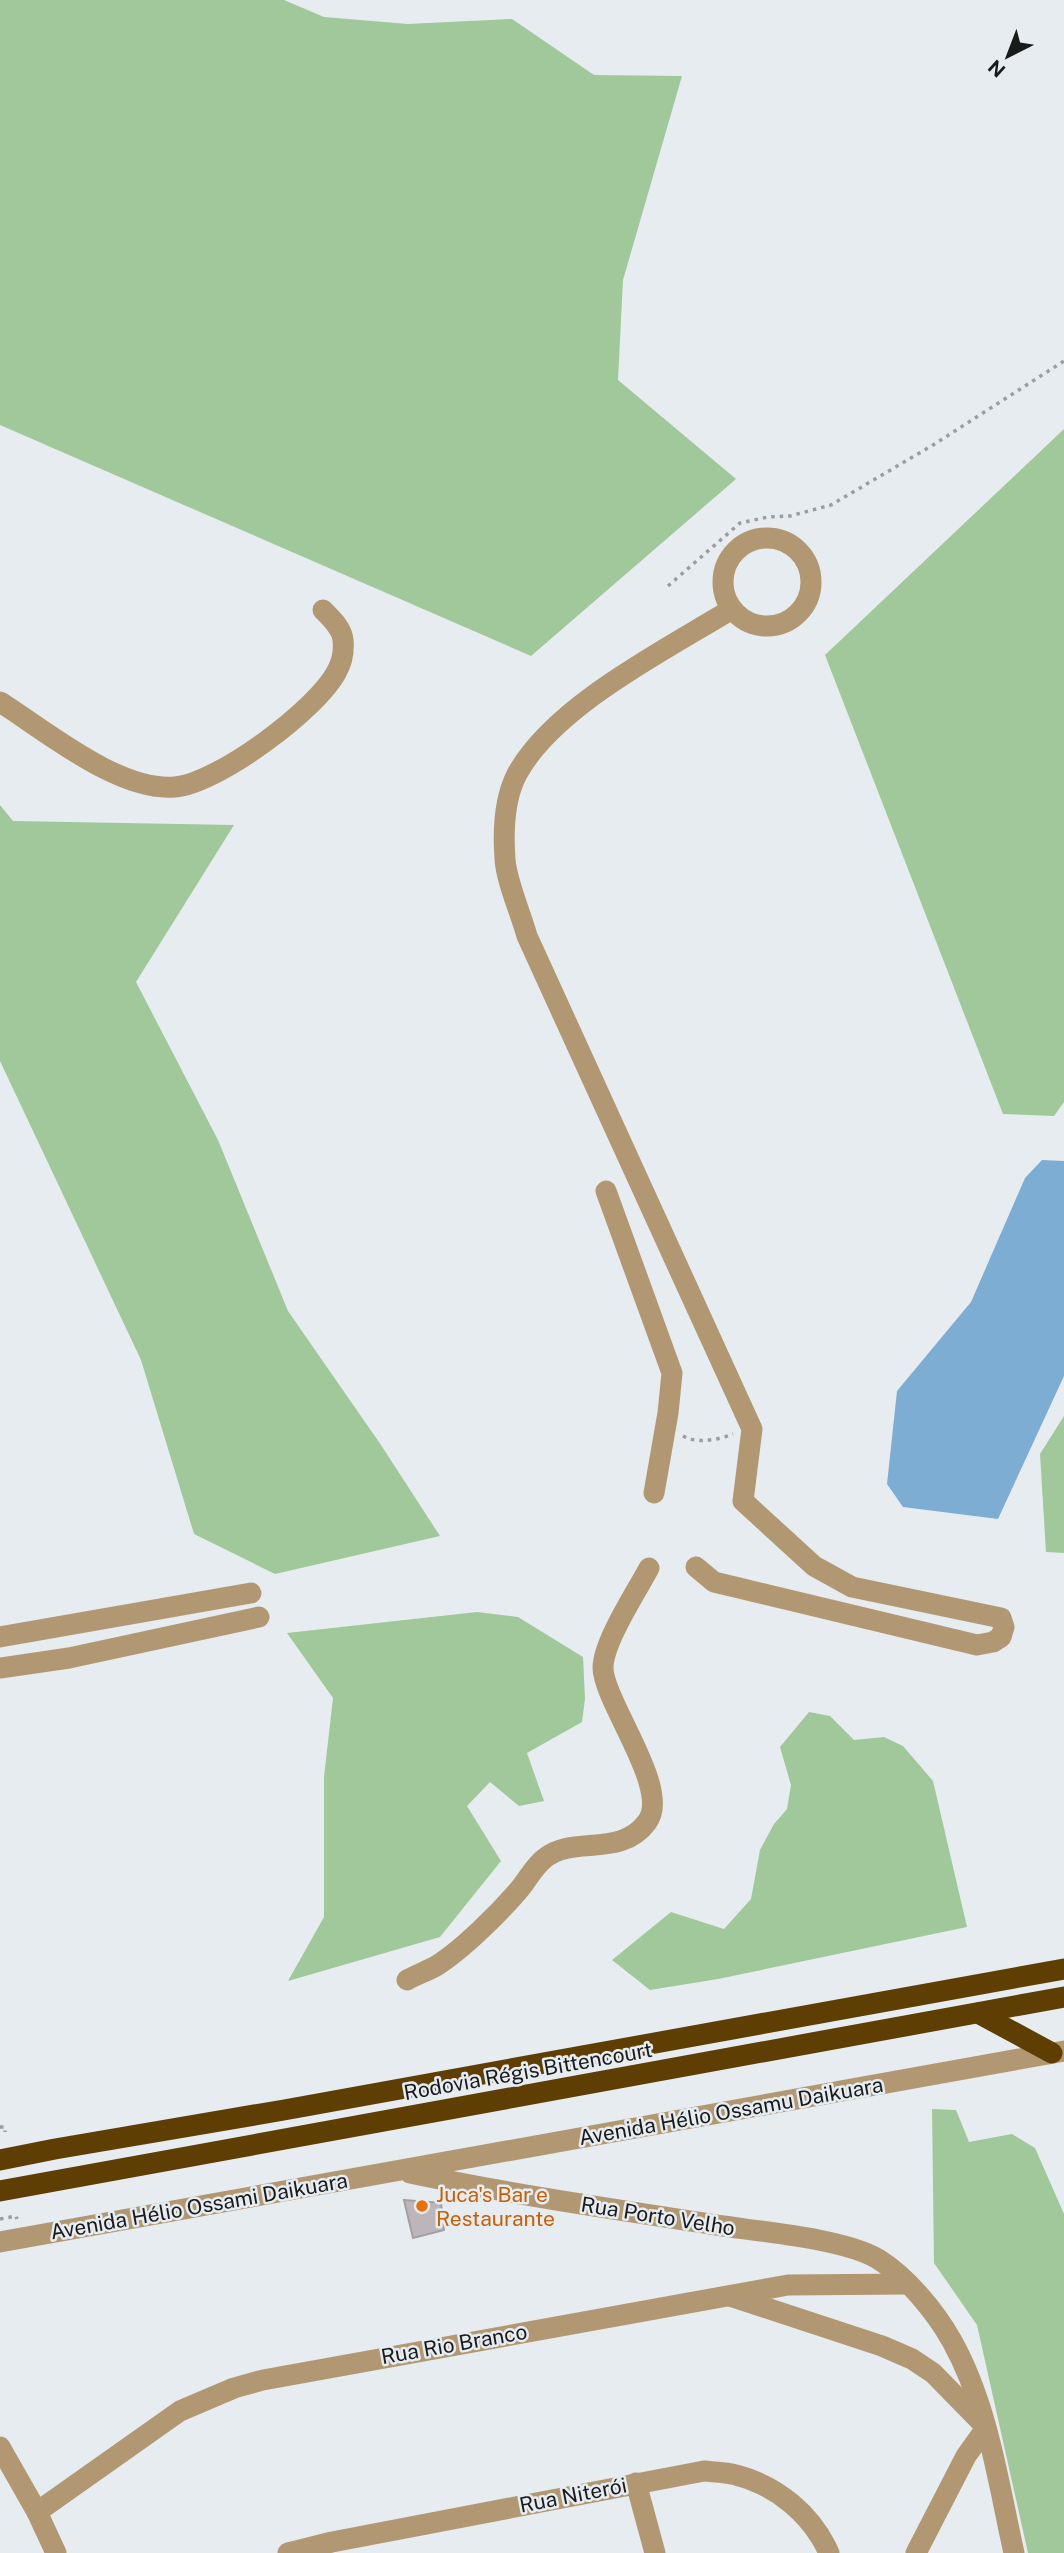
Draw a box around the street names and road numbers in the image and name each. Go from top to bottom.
street label: Rodovia Régis Bittencourt [402,2037,654,2105]
street label: Avenida Hélio Ossamu Daikuara [577,2072,885,2150]
street label: Avenida Hélio Ossami Daikuara [48,2168,350,2244]
street label: Rua Porto Velho [579,2191,737,2241]
street label: Rua Rio Branco [379,2319,529,2369]
street label: Rua Niterói [517,2472,629,2518]

